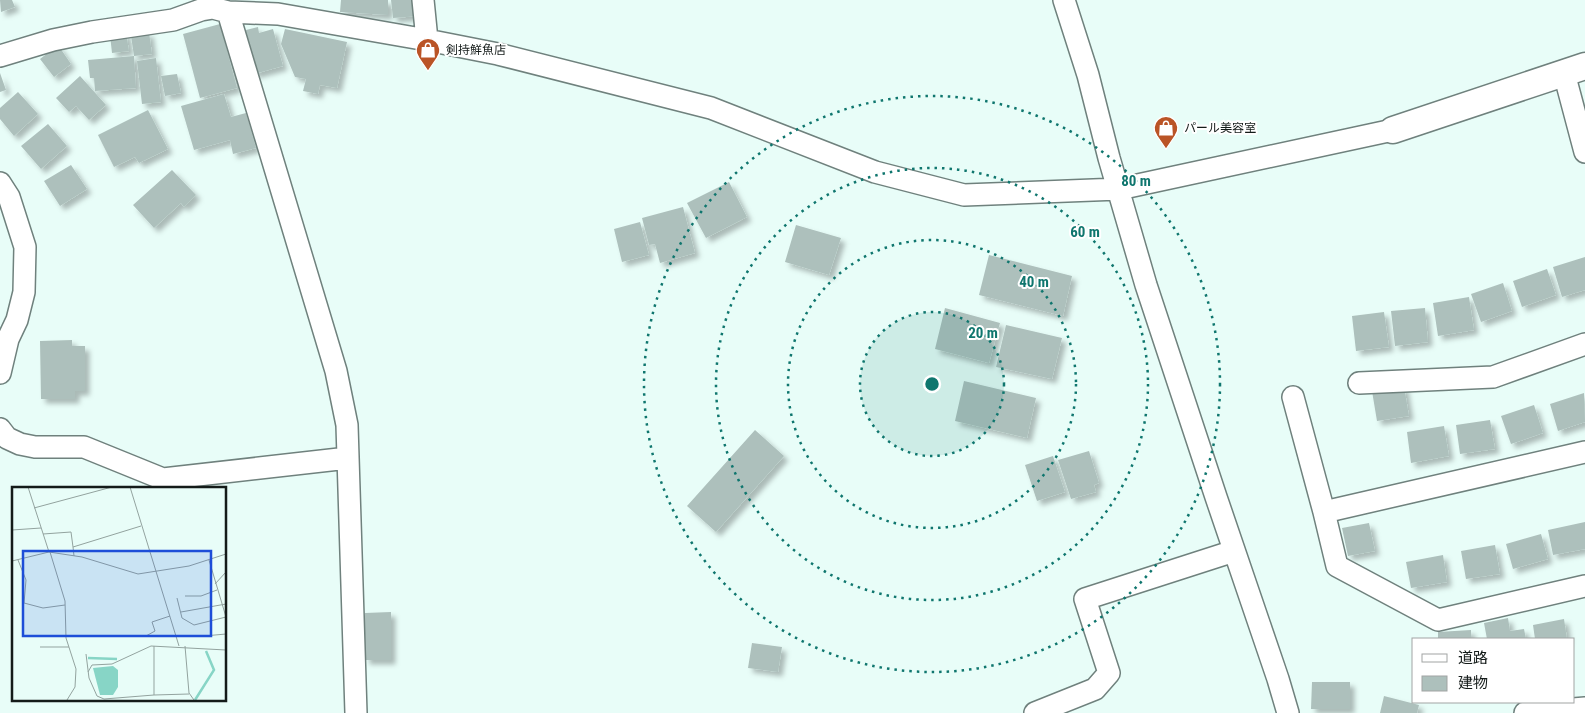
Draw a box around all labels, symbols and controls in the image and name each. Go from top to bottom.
shop icon: 剣持鮮魚店 [415,37,441,71]
place label: 剣持鮮魚店 [446,43,506,57]
shop icon: パール美容室 [1153,115,1179,149]
place label: パール美容室 [1184,121,1256,135]
text: 80 m [1121,172,1151,190]
text: 60 m [1070,223,1100,241]
text: 40 m [1019,273,1049,291]
text: 20 m [968,324,998,342]
centre of rings [923,375,941,393]
inset map [12,487,226,700]
legend [1412,638,1575,703]
text: 道路 [1458,649,1488,667]
text: 建物 [1458,674,1488,692]

